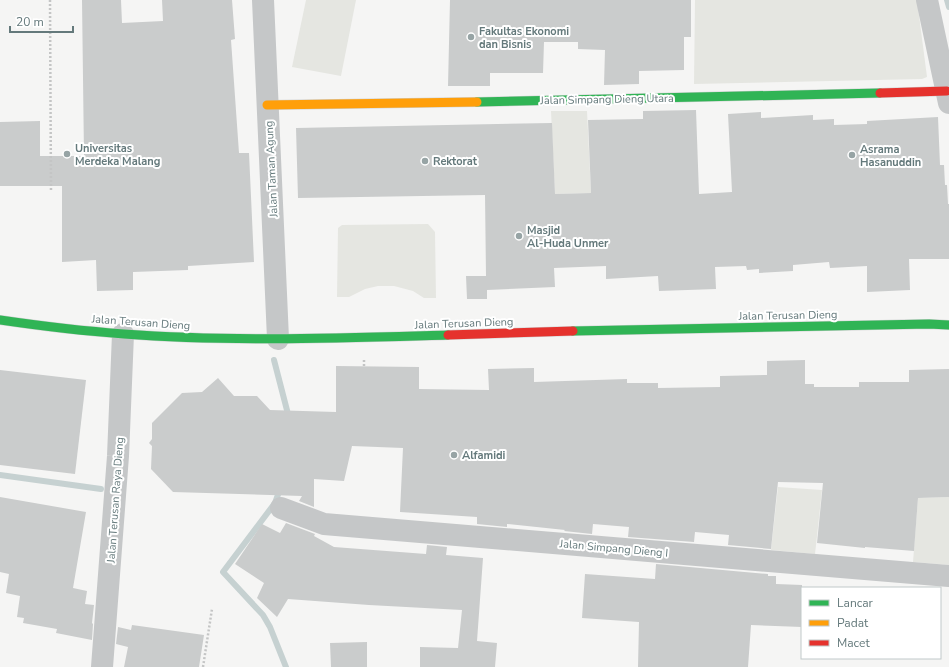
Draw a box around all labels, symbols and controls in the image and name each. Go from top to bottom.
scale bar [10,8,73,34]
text: 20 m [16,14,44,30]
place label: Fakultas Ekonomi dan Bisnis [479,24,569,52]
marker: Fakultas Ekonomi dan Bisnis [466,32,476,42]
street label: Jalan Simpang Dieng Utara [539,91,674,108]
street label: Jalan Taman Agung [261,120,282,219]
place label: Universitas Merdeka Malang [75,141,160,169]
place label: Asrama Hasanuddin [860,142,921,170]
marker: Universitas Merdeka Malang [62,149,72,159]
marker: Asrama Hasanuddin [847,150,857,160]
place label: Rektorat [433,154,478,169]
marker: Rektorat [420,156,430,166]
place label: Masjid Al-Huda Unmer [527,223,609,251]
marker: Masjid Al-Huda Unmer [514,231,524,241]
street label: Jalan Terusan Dieng [738,307,838,324]
street label: Jalan Terusan Dieng [90,312,191,333]
street label: Jalan Terusan Dieng [413,314,514,333]
street label: Jalan Terusan Raya Dieng [104,437,127,564]
place label: Alfamidi [462,448,506,463]
marker: Alfamidi [449,450,459,460]
street label: Jalan Simpang Dieng I [558,536,669,561]
legend [801,587,941,659]
text: Lancar [837,595,874,611]
text: Padat [837,615,869,631]
text: Macet [837,635,870,651]

